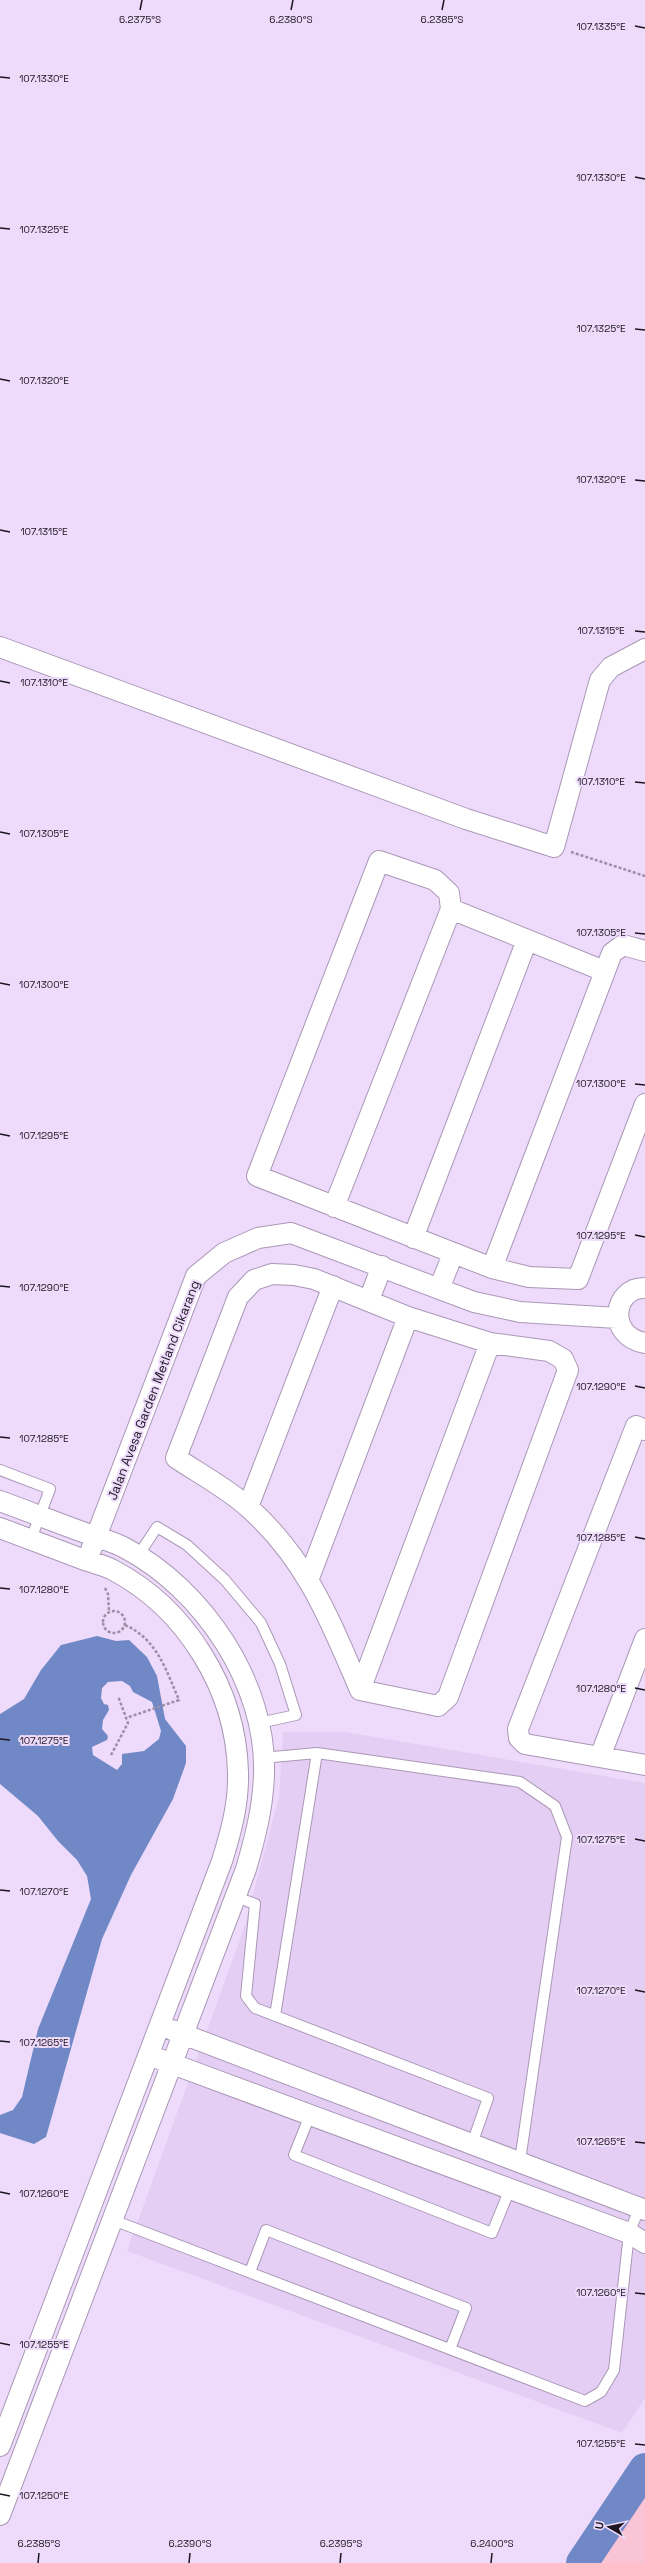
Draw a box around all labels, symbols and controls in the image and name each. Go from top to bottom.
text: 6.2375°S [119,13,161,26]
text: 6.2380°S [269,13,313,26]
text: 6.2385°S [421,13,463,26]
text: 107.1335°E [576,20,626,33]
text: 107.1330°E [19,72,69,85]
text: 107.1330°E [576,171,626,184]
text: 107.1325°E [19,223,69,236]
text: 107.1325°E [576,322,626,335]
text: 107.1320°E [19,374,69,387]
text: 107.1320°E [576,473,626,486]
text: 107.1315°E [20,525,68,538]
text: 107.1315°E [577,624,625,637]
text: 107.1310°E [20,676,68,689]
text: 107.1310°E [577,775,625,788]
text: 107.1305°E [19,827,69,840]
text: 107.1305°E [576,926,626,939]
text: 107.1300°E [19,978,69,991]
text: 107.1300°E [576,1077,626,1090]
text: 107.1295°E [19,1129,69,1142]
text: 107.1295°E [576,1229,626,1242]
street label: Jalan Avesa Garden Metland Cikarang [104,1278,203,1503]
text: 107.1290°E [19,1281,69,1294]
text: 107.1290°E [576,1380,626,1393]
text: 107.1285°E [19,1432,69,1445]
text: 107.1285°E [576,1531,626,1544]
text: 107.1280°E [19,1583,69,1596]
text: 107.1280°E [576,1682,626,1695]
text: 107.1275°E [20,1734,69,1747]
text: 107.1275°E [577,1833,626,1846]
text: 107.1270°E [19,1885,69,1898]
text: 107.1270°E [576,1984,626,1997]
text: 107.1265°E [19,2036,69,2049]
text: 107.1265°E [576,2135,626,2148]
text: 107.1260°E [19,2187,69,2200]
text: 107.1260°E [576,2286,626,2299]
text: 107.1255°E [19,2338,69,2351]
text: 107.1255°E [576,2437,626,2450]
text: 107.1250°E [19,2489,69,2502]
north arrow [589,2507,629,2547]
text: U [592,2521,607,2530]
text: 6.2385°S [18,2537,60,2550]
text: 6.2390°S [168,2537,212,2550]
text: 6.2395°S [320,2537,362,2550]
text: 6.2400°S [470,2537,514,2550]

